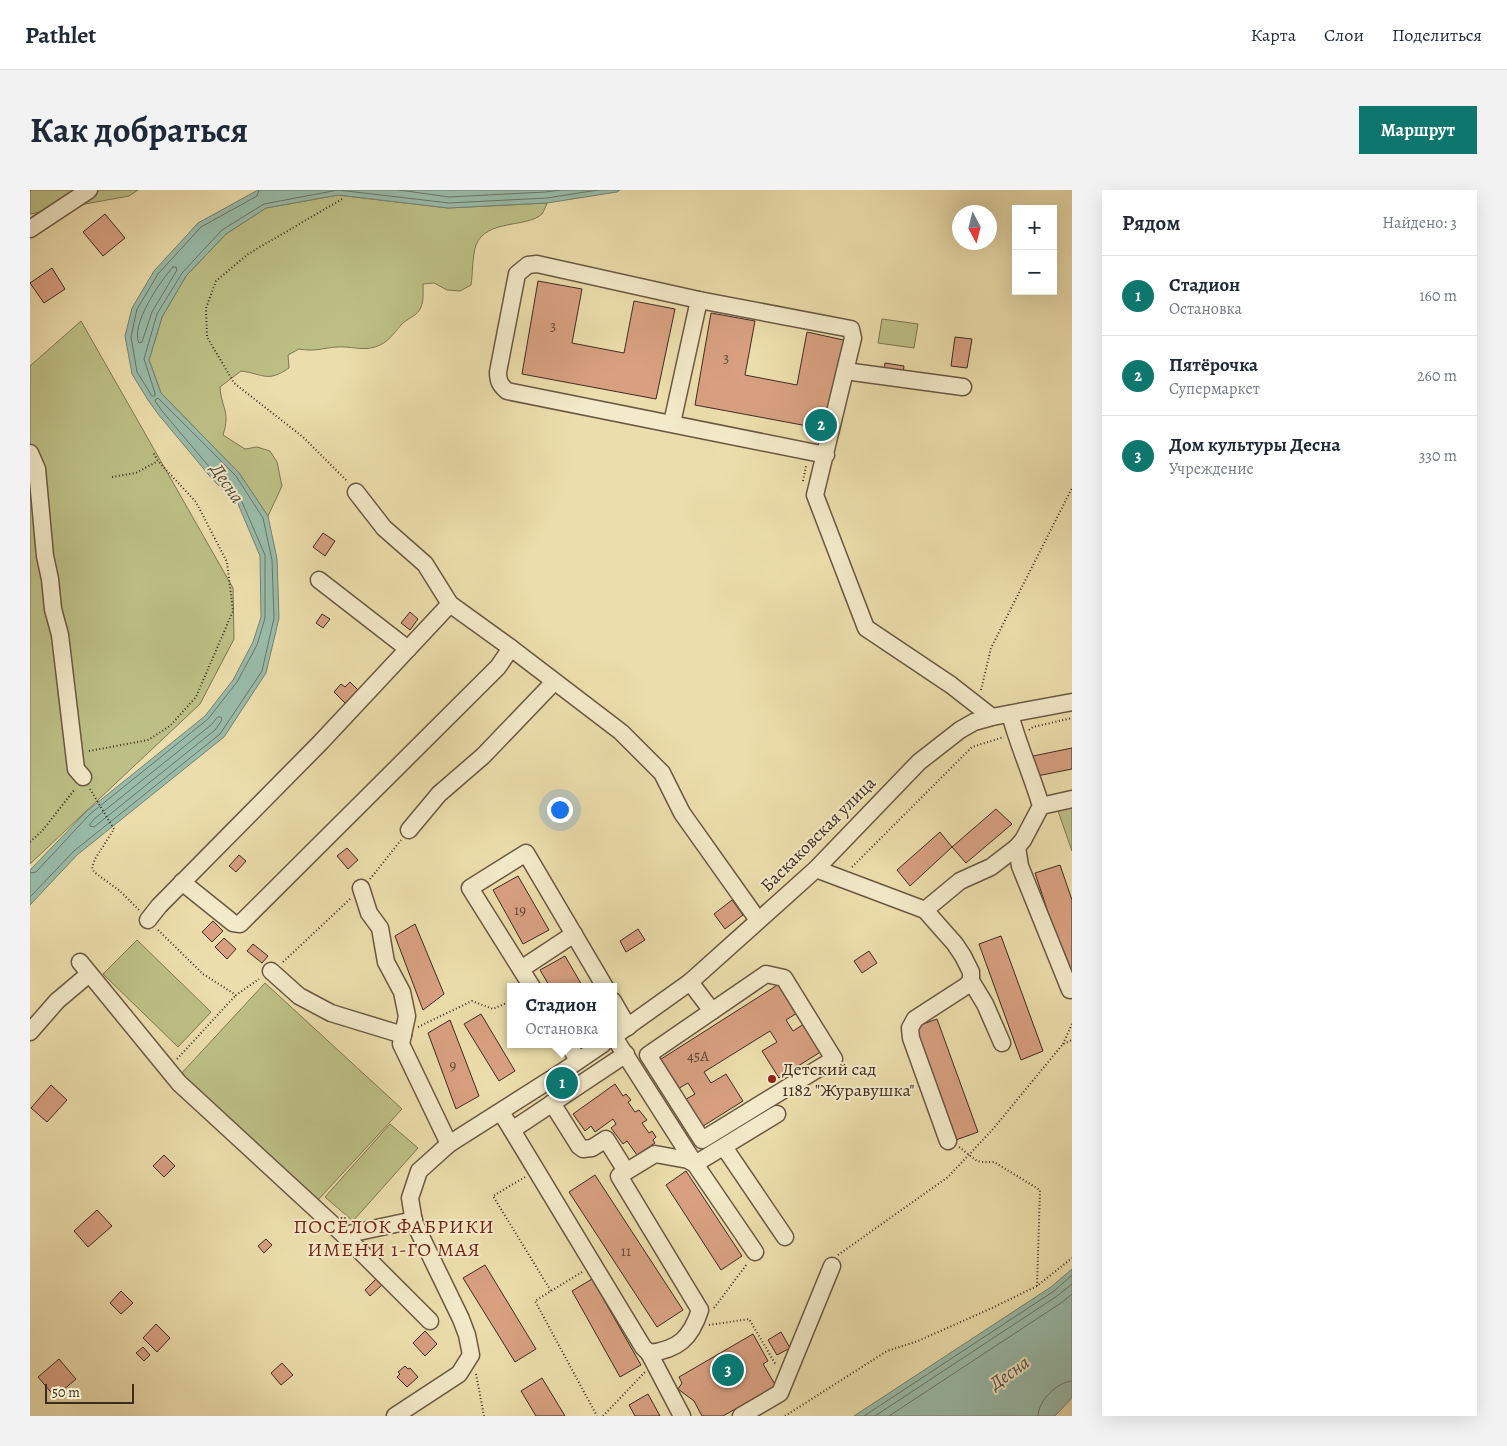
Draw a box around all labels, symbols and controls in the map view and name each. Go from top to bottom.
text: Pathlet [25,19,96,51]
text: Карта [1251,23,1296,47]
text: Слои [1324,23,1364,47]
text: Поделиться [1392,23,1482,47]
text: Как добраться [30,106,248,154]
button: Маршрут [1359,106,1477,154]
north arrow [952,205,997,250]
map controls [1012,205,1057,295]
button: + [1012,205,1057,250]
text: Рядом [1122,209,1180,237]
text: Найдено: 3 [1382,212,1457,234]
button: − [1012,250,1057,295]
text: Стадион [1169,272,1240,298]
text: 1 [1135,285,1141,307]
text: 160 m [1419,285,1457,307]
text: Остановка [1169,298,1242,320]
house number: 3 [550,316,556,336]
house number: 3 [723,348,729,368]
text: Пятёрочка [1169,352,1258,378]
text: 2 [1134,365,1142,387]
text: 260 m [1417,365,1457,387]
text: Супермаркет [1169,378,1260,400]
pin: 2 [805,406,837,444]
text: Дом культуры Десна [1169,432,1340,458]
text: 3 [1135,445,1141,467]
text: 330 m [1419,445,1457,467]
water label: Десна [203,457,250,509]
text: Учреждение [1169,458,1254,480]
street label: Баскаковская улица [755,771,881,897]
your location [547,797,573,823]
house number: 19 [514,900,526,920]
popup [507,983,617,1048]
text: Стадион [526,992,597,1018]
text: Остановка [526,1018,598,1040]
house number: 45А [687,1046,709,1066]
house number: 9 [450,1055,457,1075]
place label: Детский сад 1182 "Журавушка" [782,1057,915,1102]
pin: 1 [546,1064,578,1102]
marker: Детский сад 1182 "Журавушка" [766,1073,778,1085]
district label: ПОСЁЛОК ФАБРИКИ ИМЕНИ 1-ГО МАЯ [293,1213,495,1263]
house number: 11 [621,1241,631,1261]
water label: Десна [983,1350,1035,1397]
pin: 3 [712,1351,744,1389]
scale bar [45,1381,134,1404]
text: 50 m [52,1383,80,1402]

